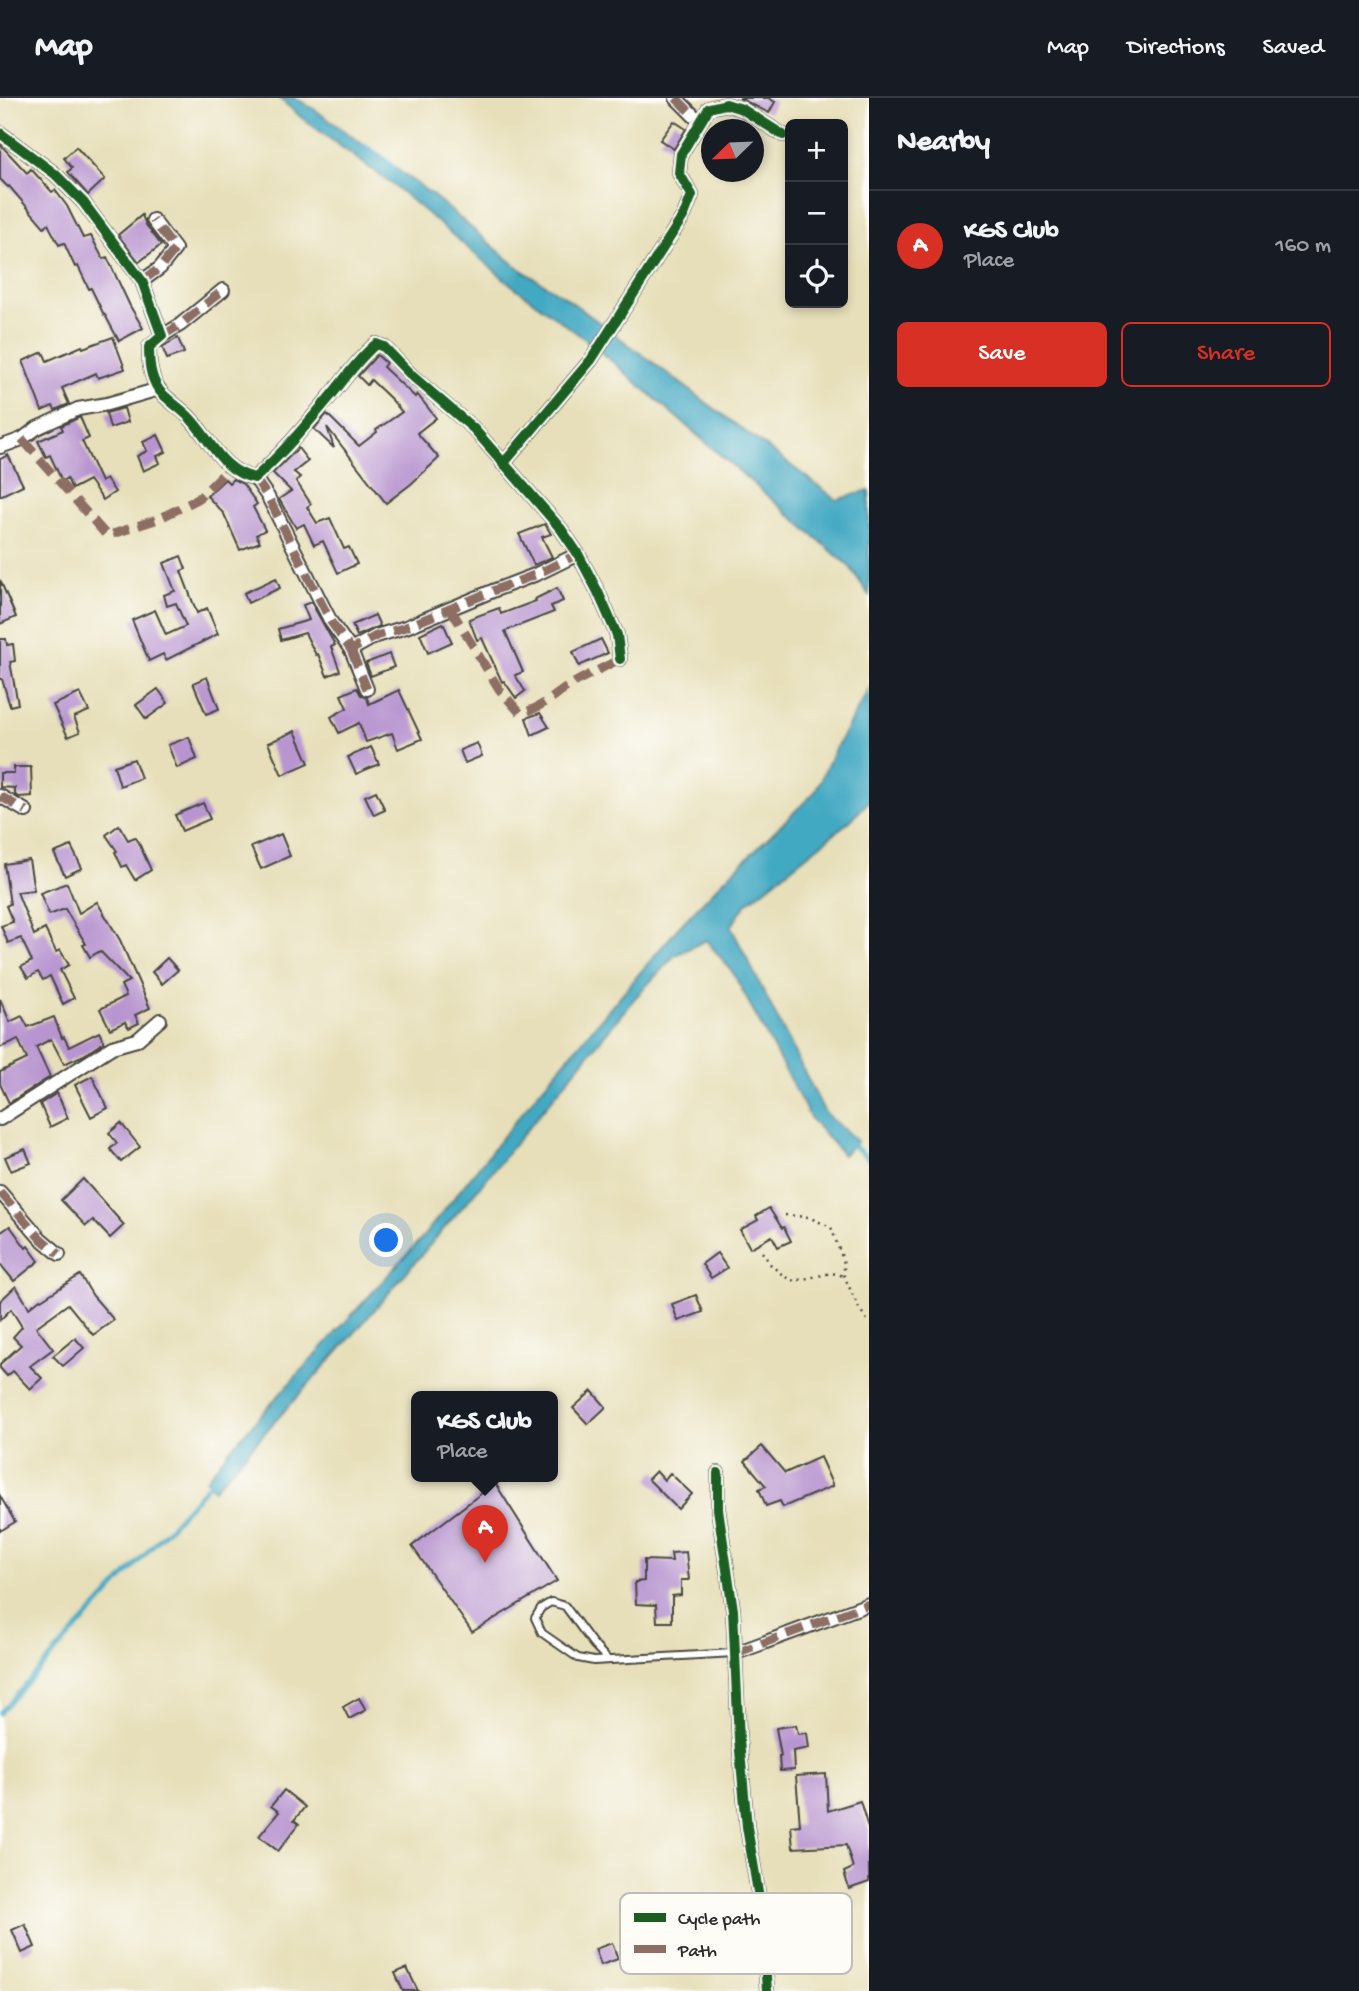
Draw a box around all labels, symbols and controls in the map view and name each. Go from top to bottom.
text: Map [35,29,92,67]
text: Map [1047,34,1089,63]
text: Directions [1127,34,1225,63]
text: Saved [1263,34,1324,63]
north arrow [701,119,764,182]
map controls [785,119,848,308]
button: + [785,119,848,182]
text: Nearby [897,126,990,161]
button: − [785,182,848,245]
text: KGS Club [964,217,1059,248]
text: A [913,233,927,260]
text: 160 m [1275,233,1331,260]
button: locate [785,245,848,308]
text: Place [964,248,1014,275]
button: Save [897,322,1107,387]
button: Share [1121,322,1331,387]
your location [369,1223,403,1257]
popup [411,1391,558,1482]
text: KGS Club [437,1408,532,1439]
text: Place [437,1439,487,1466]
pin: A [462,1505,508,1563]
legend [620,1893,852,1974]
text: Cycle path [678,1909,760,1932]
text: Path [677,1941,717,1964]

